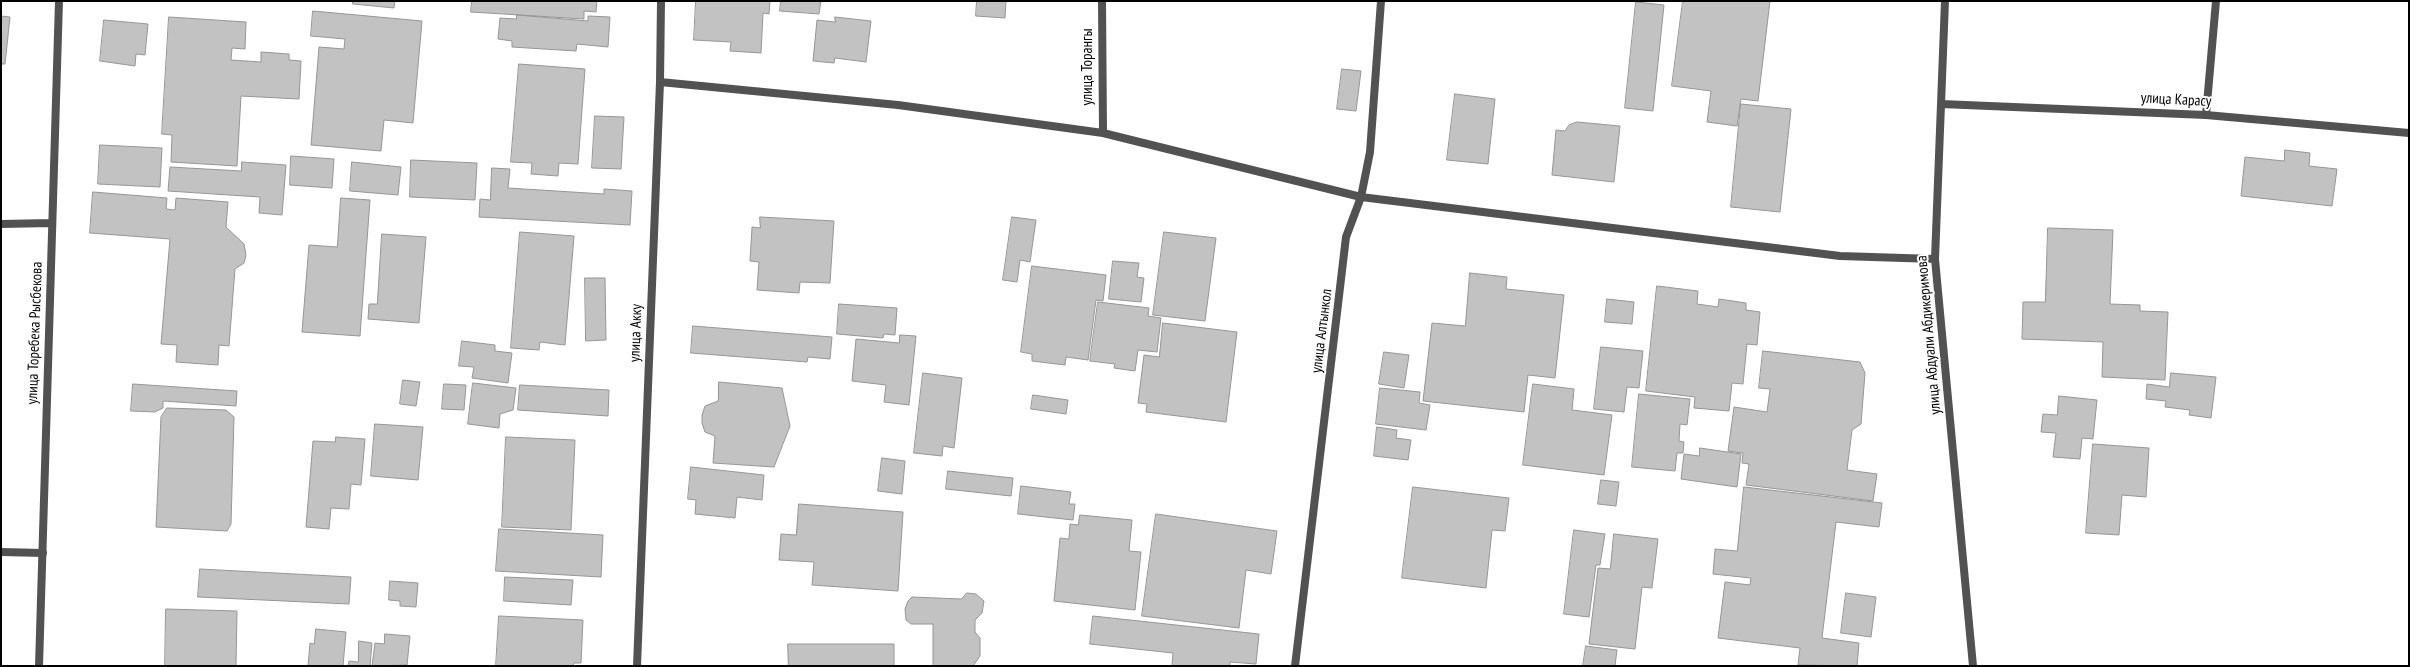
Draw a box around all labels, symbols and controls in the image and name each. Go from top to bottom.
street label: улица Торангы [1079,28,1097,106]
street label: улица Карасу [2140,89,2212,111]
street label: улица Абдуали Абдикеримова [1913,255,1945,415]
street label: улица Торебека Рысбекова [24,261,46,405]
street label: улица Алтынкол [1308,288,1336,374]
street label: улица Акку [626,304,646,362]

